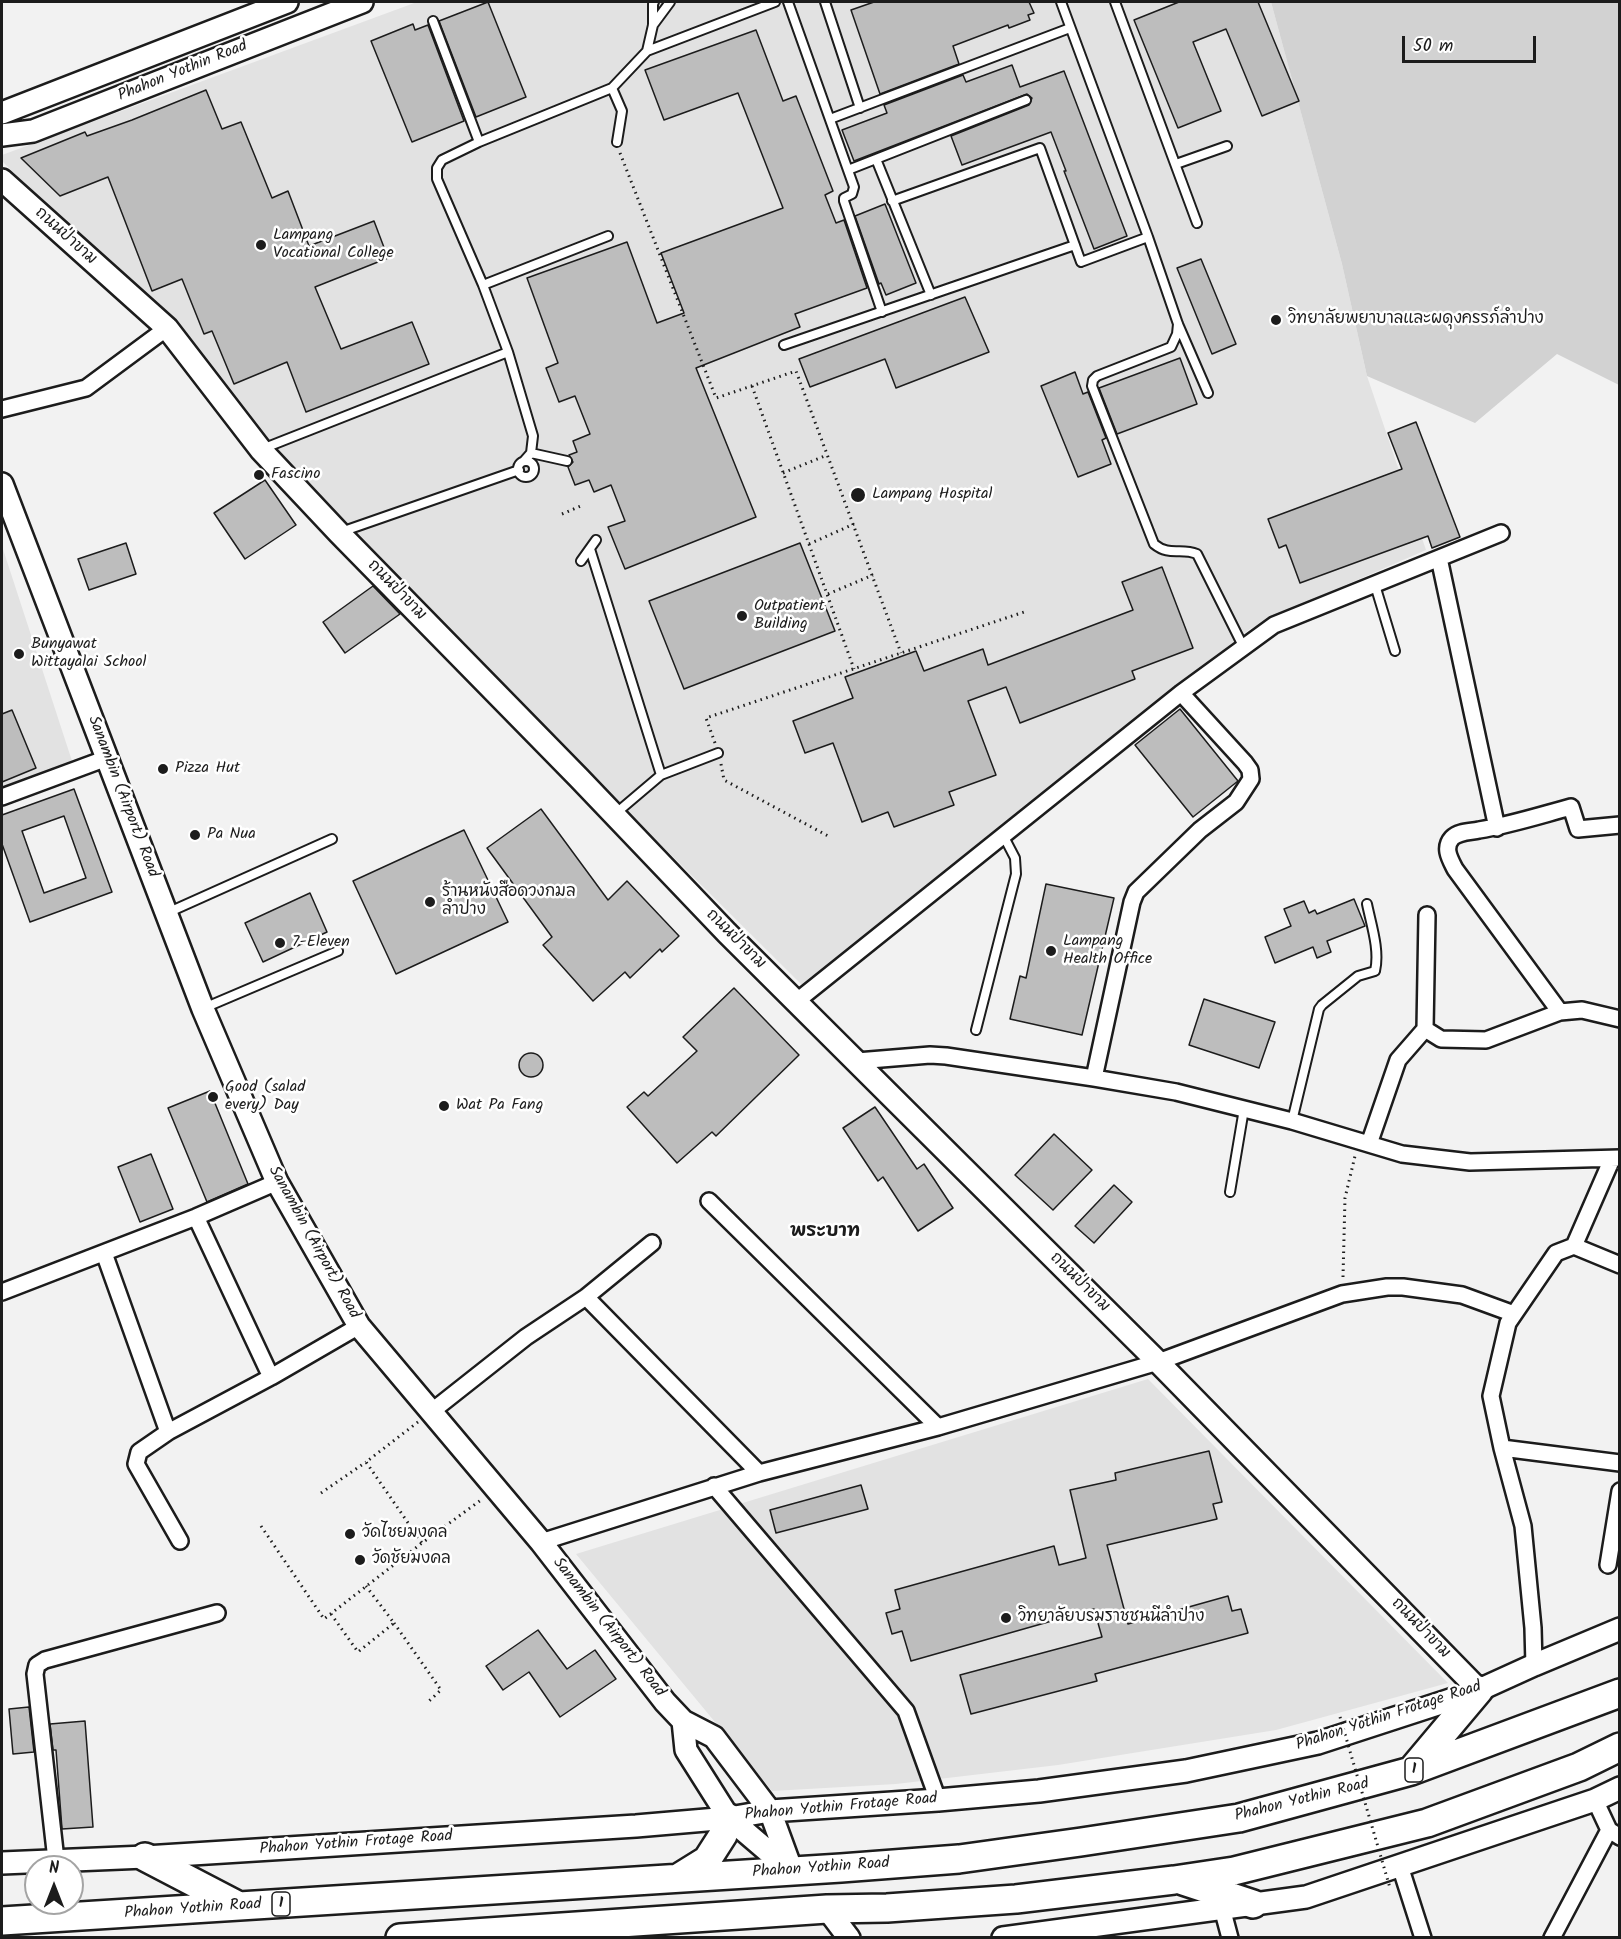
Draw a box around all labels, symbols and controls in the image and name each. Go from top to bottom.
scale bar [1405,24,1538,62]
text: 50 m [1413,32,1453,61]
street label: Phahon Yothin Road [116,37,250,107]
street label: ถนนป่าขาม [30,204,100,270]
place label: Lampang Vocational College [273,226,394,264]
marker: Lampang Vocational College [254,238,268,252]
place label: วิทยาลัยพยาบาลและผดุงครรภ์ลําปาง [1288,310,1544,330]
marker: วิทยาลัยพยาบาลและผดุงครรภ์ลําปาง [1269,313,1283,327]
place label: Fascino [271,465,320,485]
marker: Fascino [252,468,266,482]
place label: Lampang Hospital [872,485,993,505]
marker: Lampang Hospital [849,486,867,504]
street label: ถนนป่าขาม [362,557,430,625]
place label: Outpatient Building [754,597,825,635]
marker: Outpatient Building [735,609,749,623]
place label: Bunyawat Wittayalai School [31,635,146,673]
marker: Bunyawat Wittayalai School [12,647,26,661]
street label: Sanambin (Airport) Road [82,714,162,880]
place label: Pizza Hut [175,759,240,779]
marker: Pizza Hut [156,762,170,776]
place label: Pa Nua [207,825,256,845]
marker: Pa Nua [188,828,202,842]
place label: ร้านหนังสือดวงกมล ลำปาง [442,883,576,921]
marker: ร้านหนังสือดวงกมล ลำปาง [423,895,437,909]
street label: ถนนป่าขาม [701,906,769,974]
place label: Lampang Health Office [1063,932,1152,970]
place label: 7-Eleven [292,933,350,953]
marker: 7-Eleven [273,936,287,950]
marker: Lampang Health Office [1044,944,1058,958]
place label: Good (salad every) Day [225,1078,305,1116]
marker: Good (salad every) Day [206,1090,220,1104]
place label: Wat Pa Fang [456,1096,543,1116]
marker: Wat Pa Fang [437,1099,451,1113]
street label: Sanambin (Airport) Road [263,1163,363,1323]
district label: พระบาท [790,1222,860,1244]
street label: ถนนป่าขาม [1045,1249,1113,1317]
place label: วัดไชยมงคล [362,1524,447,1544]
marker: วัดไชยมงคล [343,1527,357,1541]
place label: วัดชัยมงคล [372,1550,451,1570]
marker: วัดชัยมงคล [353,1553,367,1567]
street label: Sanambin (Airport) Road [548,1555,668,1701]
street label: ถนนป่าขาม [1386,1595,1454,1663]
place label: วิทยาลัยบรมราชชนนีลำปาง [1018,1608,1204,1628]
marker: วิทยาลัยบรมราชชนนีลำปาง [999,1611,1013,1625]
street label: Phahon Yothin Frotage Road [1294,1678,1484,1756]
road number: 1 [1405,1758,1423,1782]
street label: Phahon Yothin Road [1233,1775,1371,1827]
street label: Phahon Yothin Frotage Road [744,1790,938,1826]
street label: Phahon Yothin Frotage Road [259,1828,453,1860]
north arrow [24,1855,84,1915]
street label: Phahon Yothin Road [752,1855,890,1883]
text: N [49,1856,59,1881]
road number: 1 [272,1892,290,1916]
street label: Phahon Yothin Road [124,1896,262,1924]

